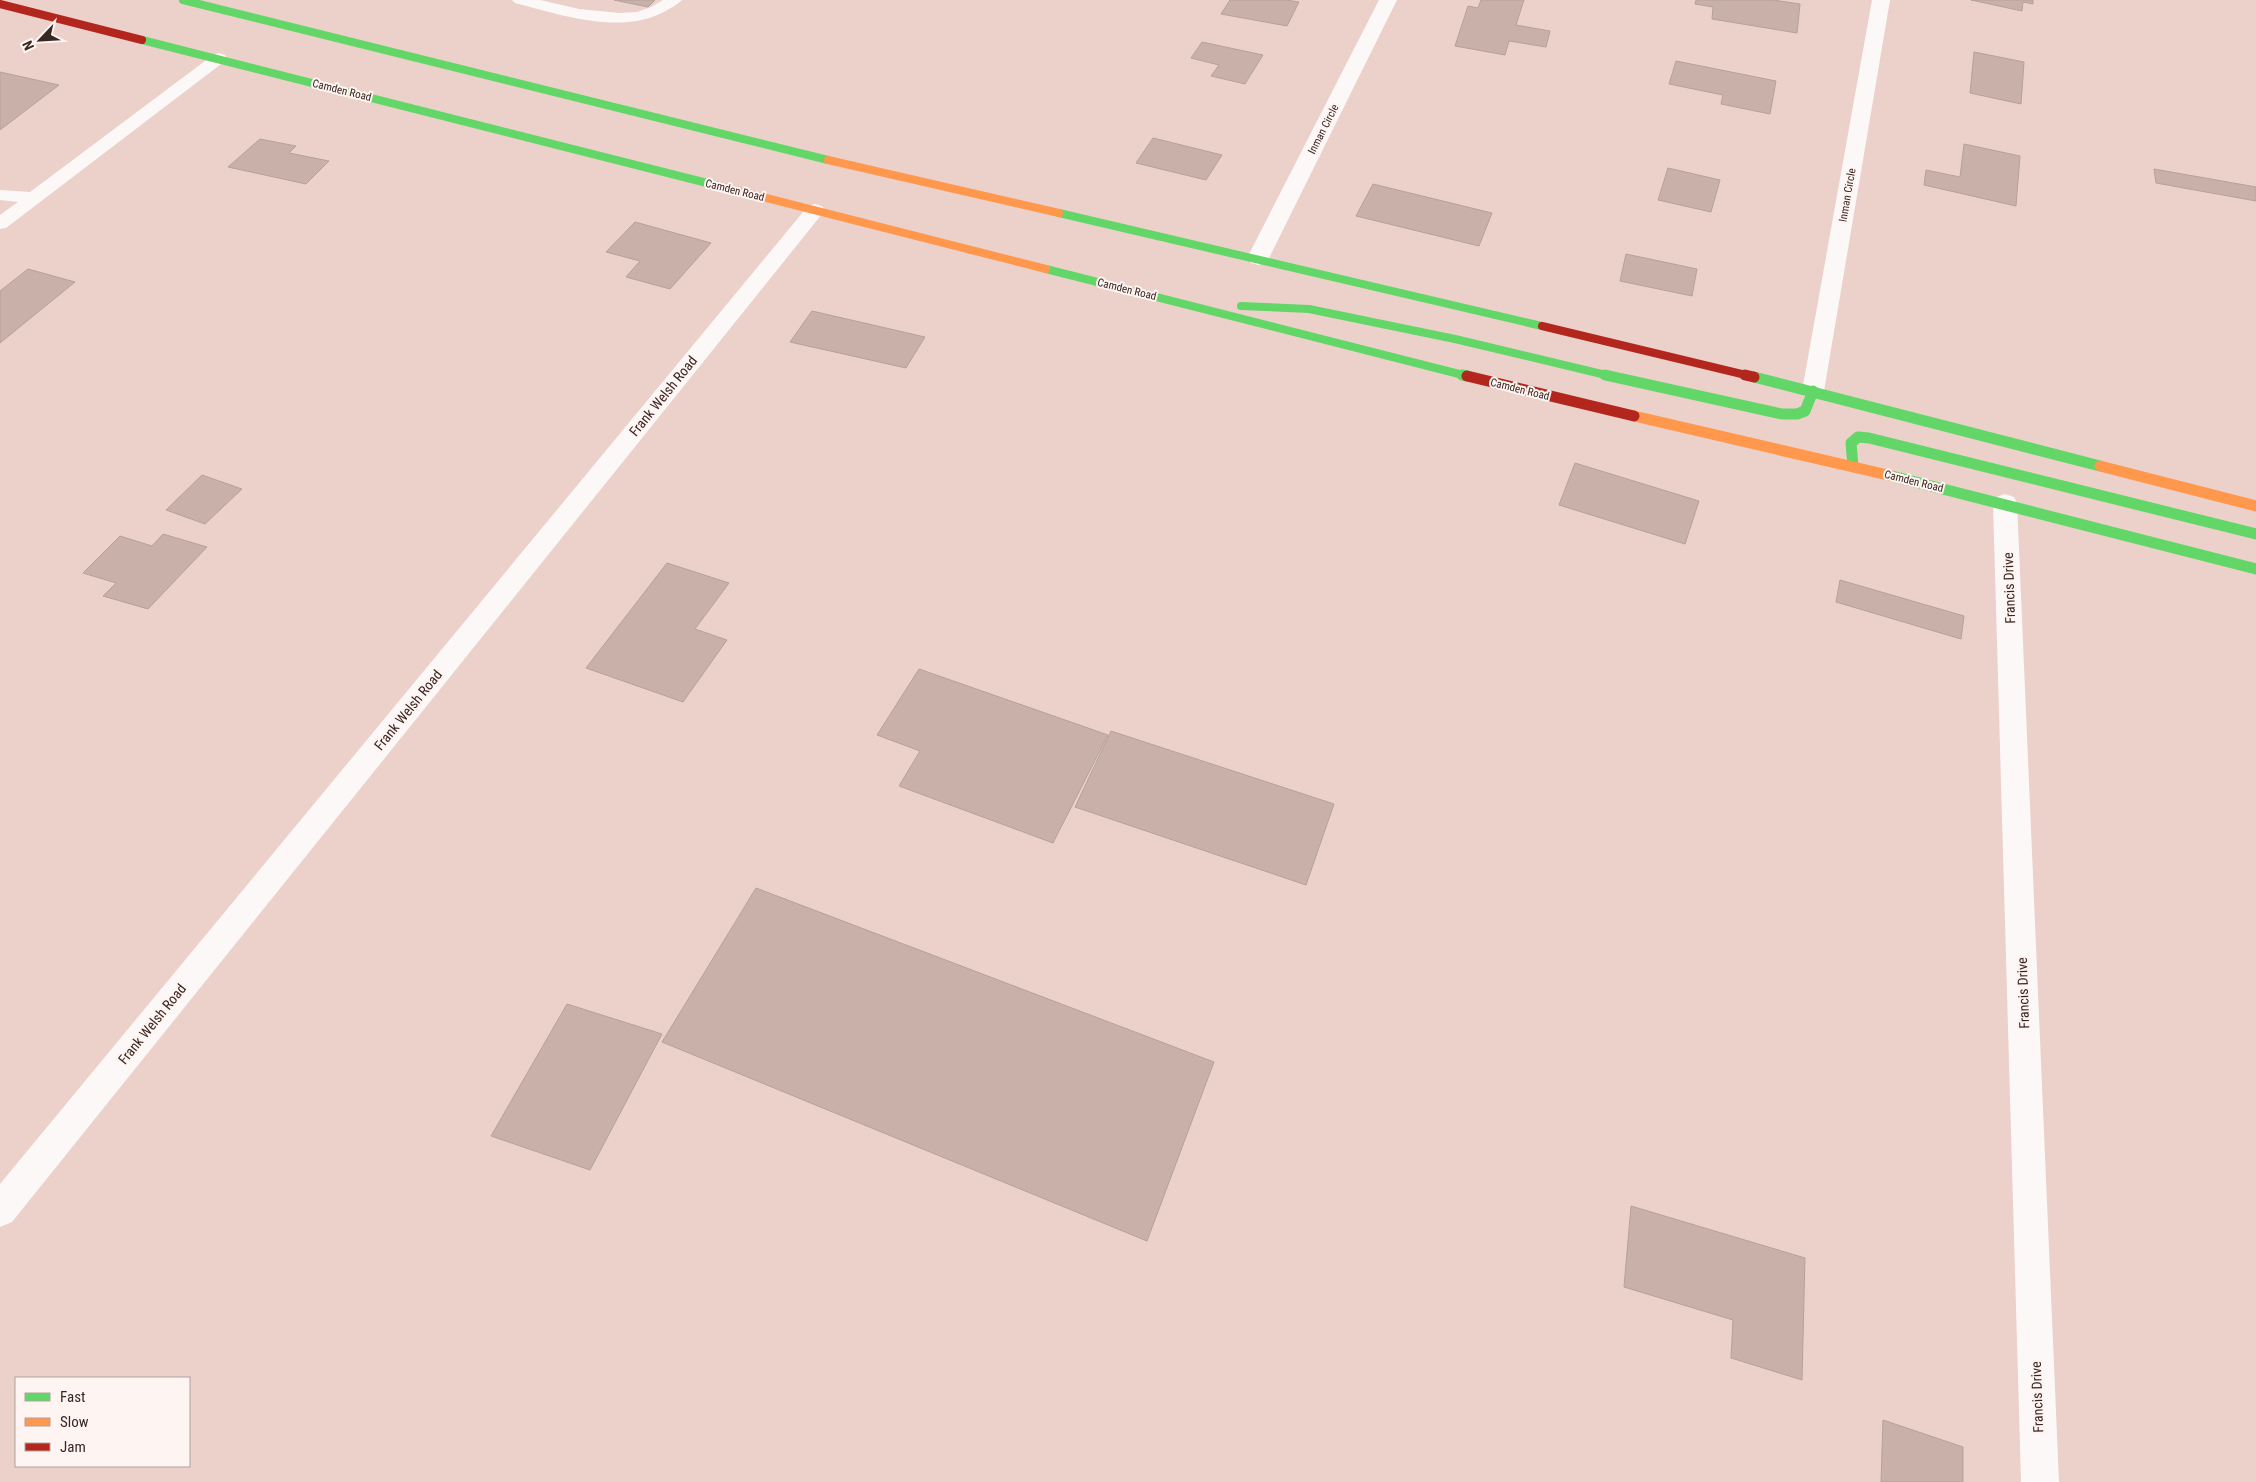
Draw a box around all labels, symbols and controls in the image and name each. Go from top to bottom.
north arrow [15,15,65,65]
text: N [19,38,37,53]
street label: Camden Road [311,77,373,104]
street label: Inman Circle [1305,102,1342,156]
street label: Inman Circle [1836,167,1859,223]
street label: Camden Road [704,177,766,204]
street label: Camden Road [1096,276,1158,303]
street label: Frank Welsh Road [626,353,700,439]
street label: Camden Road [1489,376,1551,403]
street label: Camden Road [1883,468,1945,495]
street label: Francis Drive [2000,552,2018,624]
street label: Frank Welsh Road [371,667,445,753]
street label: Francis Drive [2014,957,2032,1029]
street label: Frank Welsh Road [115,981,189,1067]
street label: Francis Drive [2028,1361,2046,1433]
legend [15,1377,190,1467]
text: Fast [60,1388,85,1406]
text: Slow [60,1413,89,1431]
text: Jam [60,1438,86,1456]

